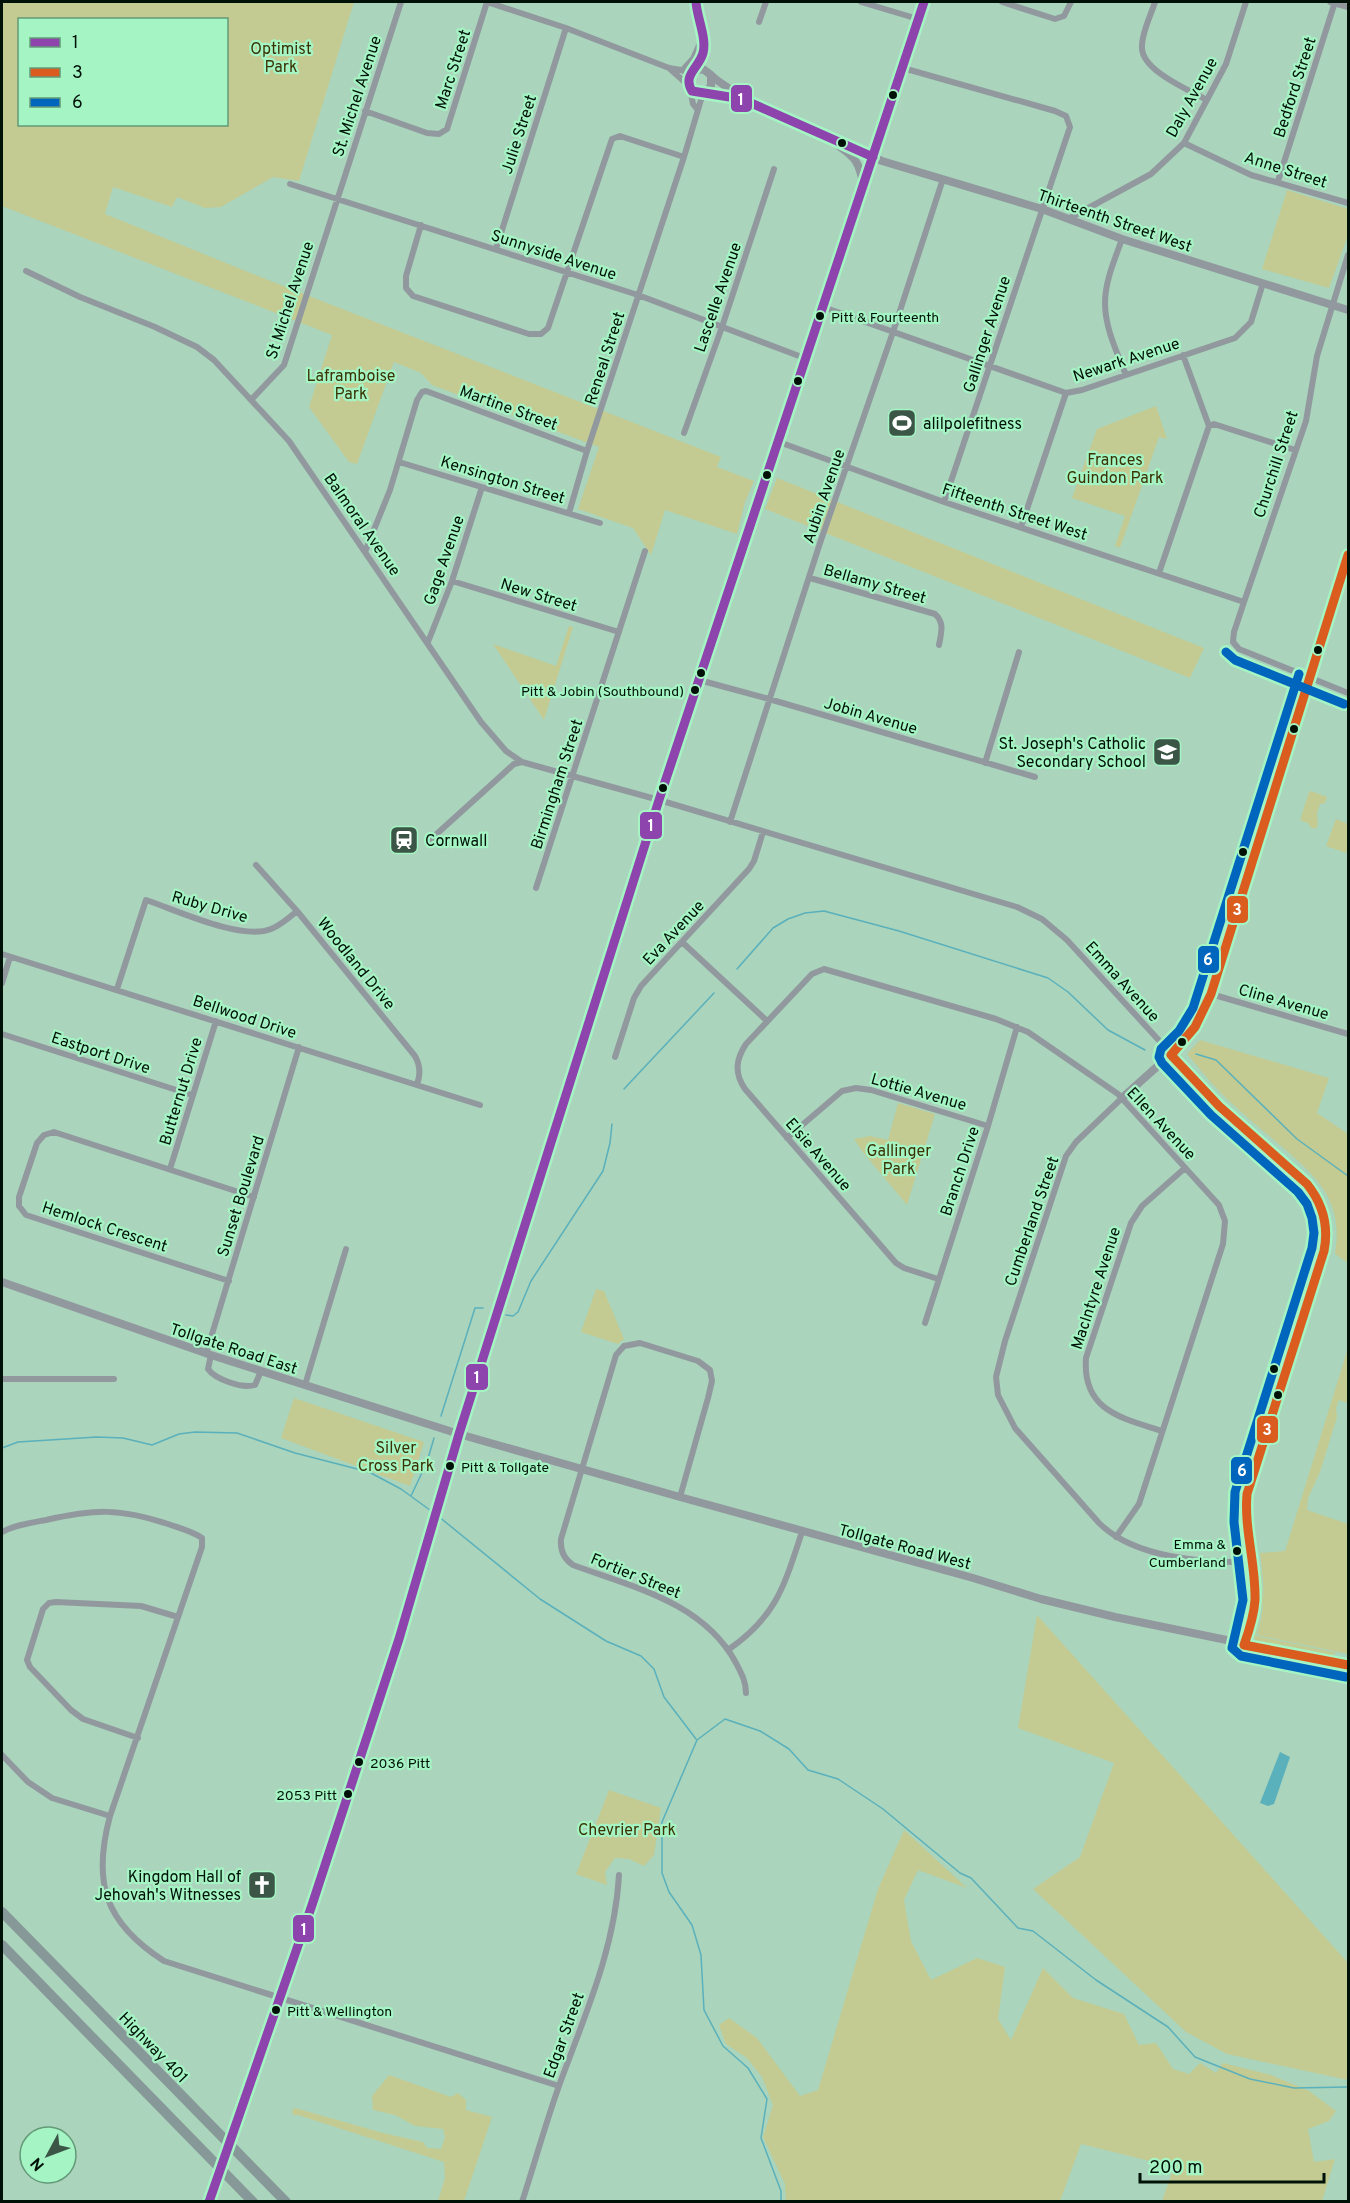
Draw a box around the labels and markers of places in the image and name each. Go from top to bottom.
unlabelled marker [887,89,899,101]
unlabelled marker [836,137,848,149]
marker: Pitt & Fourteenth [814,310,826,322]
place label: Pitt & Fourteenth [831,310,939,327]
unlabelled marker [792,375,804,387]
sports icon: alilpolefitness [886,407,918,439]
place label: alilpolefitness [923,415,1022,435]
unlabelled marker [761,469,773,481]
unlabelled marker [1312,644,1324,656]
unlabelled marker [695,667,707,679]
place label: Pitt & Jobin (Southbound) [521,684,684,701]
marker: Pitt & Jobin (Southbound) [689,684,701,696]
unlabelled marker [1288,723,1300,735]
place label: St. Joseph's Catholic Secondary School [998,735,1146,773]
school or university icon: St. Joseph's Catholic Secondary School [1151,736,1183,768]
unlabelled marker [657,782,669,794]
station icon: Cornwall [388,824,420,856]
place label: Cornwall [425,832,487,852]
unlabelled marker [1237,846,1249,858]
unlabelled marker [1176,1036,1188,1048]
unlabelled marker [1268,1363,1280,1375]
unlabelled marker [1272,1389,1284,1401]
marker: Pitt & Tollgate [444,1460,456,1472]
place label: Pitt & Tollgate [461,1460,549,1477]
place label: Emma & Cumberland [1149,1537,1227,1572]
marker: Emma & Cumberland [1231,1545,1243,1557]
marker: 2036 Pitt [353,1756,365,1768]
place label: 2036 Pitt [370,1756,430,1773]
place label: 2053 Pitt [276,1788,337,1805]
marker: 2053 Pitt [342,1788,354,1800]
place label: Kingdom Hall of Jehovah's Witnesses [94,1868,242,1906]
church icon: Kingdom Hall of Jehovah's Witnesses [246,1869,278,1901]
marker: Pitt & Wellington [270,2004,282,2016]
place label: Pitt & Wellington [287,2004,392,2021]

